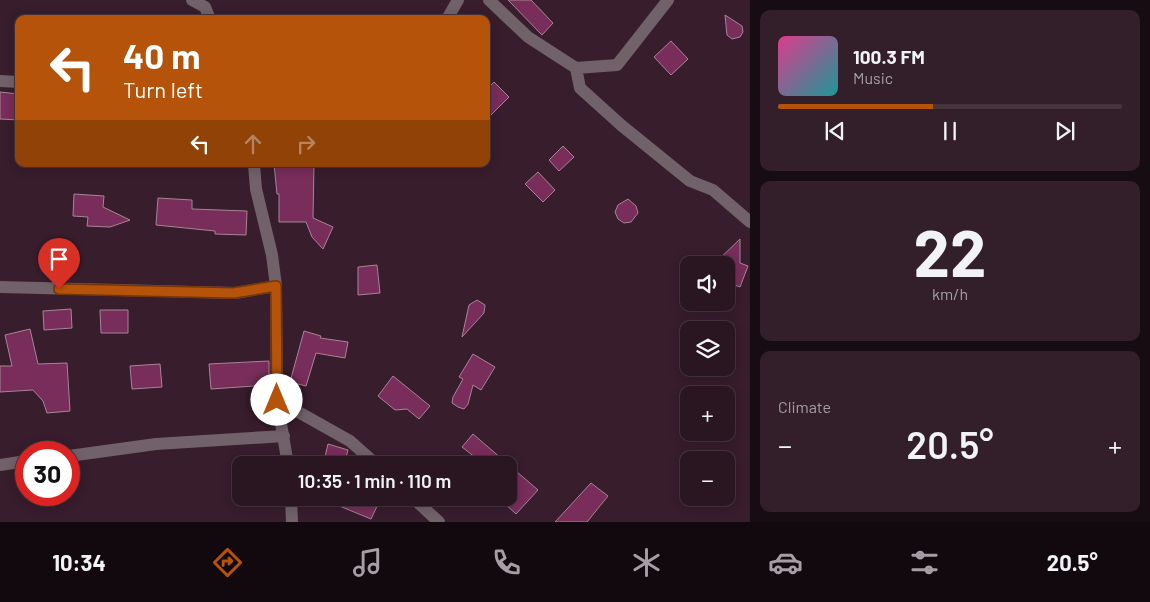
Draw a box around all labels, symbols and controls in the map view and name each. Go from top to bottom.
text: 40 m [123,34,200,76]
icon: left [40,35,105,100]
text: 100.3 FM [853,45,925,68]
text: Music [853,68,893,87]
text: Turn left [123,76,203,102]
icon: previous [821,117,849,145]
icon: pause [936,117,964,145]
icon: next [1051,117,1079,145]
icon: left [186,130,214,158]
icon: ahead [239,130,267,158]
icon: right [292,130,320,158]
text: 22 [914,212,986,290]
pin [38,238,80,289]
icon: arrive [45,245,73,273]
map controls [680,256,735,506]
button: sound [680,256,735,311]
text: km/h [932,284,968,303]
button: layers [680,321,735,376]
position arrow [250,373,302,425]
button: + [680,386,735,441]
text: Climate [778,397,831,416]
text: 20.5° [906,421,994,467]
text: − [778,428,792,462]
text: + [1108,428,1122,462]
speed limit sign: 30 [15,441,80,506]
button: − [680,451,735,506]
text: 10:35 · 1 min · 110 m [298,469,451,492]
icon: directions [210,545,245,580]
icon: music [350,545,385,580]
icon: phone [489,545,524,580]
icon: climate [629,545,664,580]
icon: car [768,545,803,580]
icon: filters [907,545,942,580]
text: 10:34 [52,549,106,575]
text: 20.5° [1047,549,1098,575]

